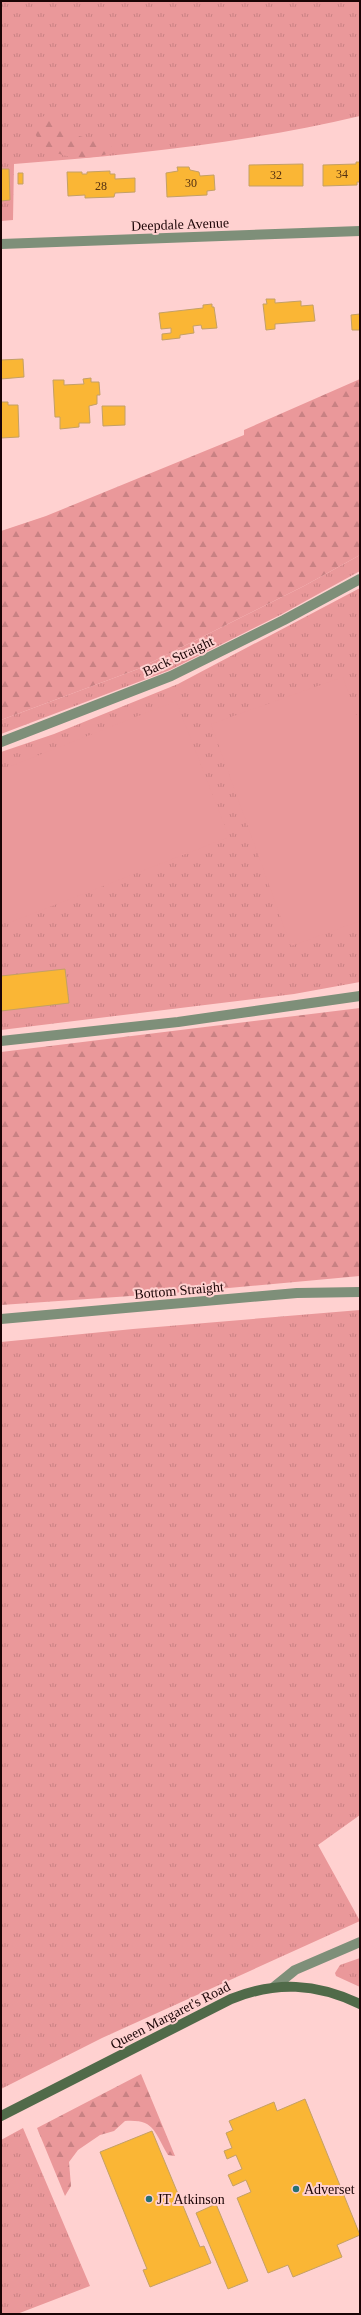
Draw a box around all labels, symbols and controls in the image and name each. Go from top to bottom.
house number: 34 [336,167,348,181]
house number: 32 [270,168,282,182]
house number: 30 [185,176,197,190]
house number: 28 [95,179,107,193]
street label: Deepdale Avenue [131,215,229,234]
street label: Back Straight [140,633,216,679]
street label: Bottom Straight [134,1279,225,1302]
street label: Queen Margaret's Road [108,1979,232,2052]
place label: Adverset [304,2182,355,2197]
marker: Adverset [291,2184,301,2194]
place label: JT Atkinson [157,2192,225,2207]
marker: JT Atkinson [144,2194,154,2204]

